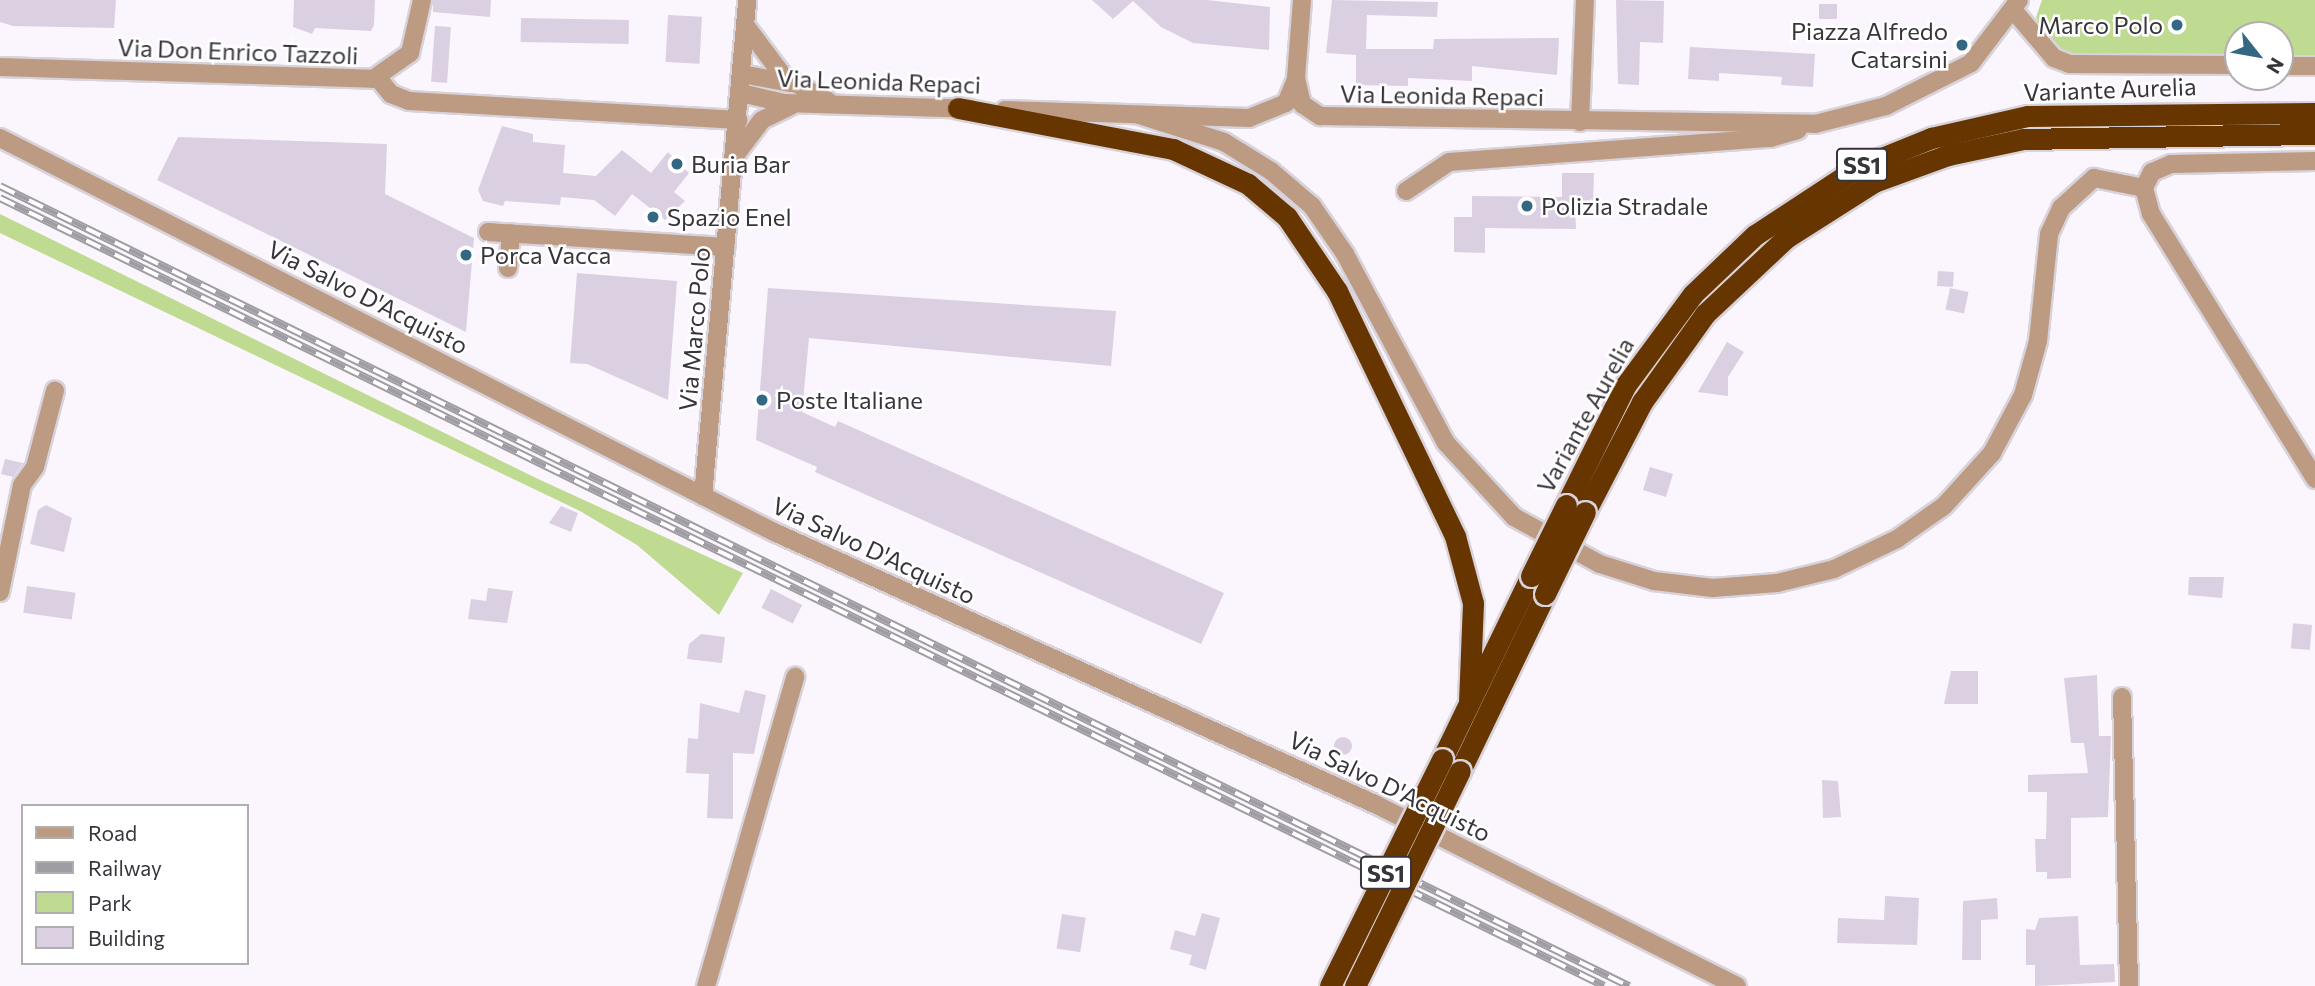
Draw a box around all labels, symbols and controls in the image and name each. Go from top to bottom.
place label: Marco Polo [2038,11,2163,39]
place label: Piazza Alfredo Catarsini [1791,17,1948,73]
marker: Marco Polo [2169,17,2185,33]
north arrow [2224,21,2294,91]
street label: Via Don Enrico Tazzoli [117,32,359,70]
marker: Piazza Alfredo Catarsini [1954,37,1970,53]
text: N [2262,54,2289,78]
street label: Via Leonida Repaci [776,63,982,99]
street label: Variante Aurelia [2023,72,2197,106]
street label: Via Leonida Repaci [1340,79,1544,111]
road number: SS1 [1836,146,1888,184]
place label: Buria Bar [691,150,790,178]
marker: Buria Bar [669,156,685,172]
place label: Polizia Stradale [1541,192,1708,220]
marker: Polizia Stradale [1519,198,1535,214]
place label: Spazio Enel [667,203,792,231]
marker: Spazio Enel [645,209,661,225]
street label: Via Salvo D'Acquisto [263,234,473,360]
place label: Porca Vacca [480,241,611,269]
street label: Via Marco Polo [672,246,716,412]
marker: Porca Vacca [458,247,474,263]
street label: Variante Aurelia [1530,332,1640,498]
place label: Poste Italiane [776,386,923,414]
marker: Poste Italiane [754,392,770,408]
street label: Via Salvo D'Acquisto [768,490,980,610]
street label: Via Salvo D'Acquisto [1284,725,1496,847]
legend [21,804,248,965]
text: Road [88,820,137,845]
road number: SS1 [1360,853,1412,892]
text: Railway [88,855,162,880]
text: Park [88,890,132,915]
text: Building [88,925,165,950]

